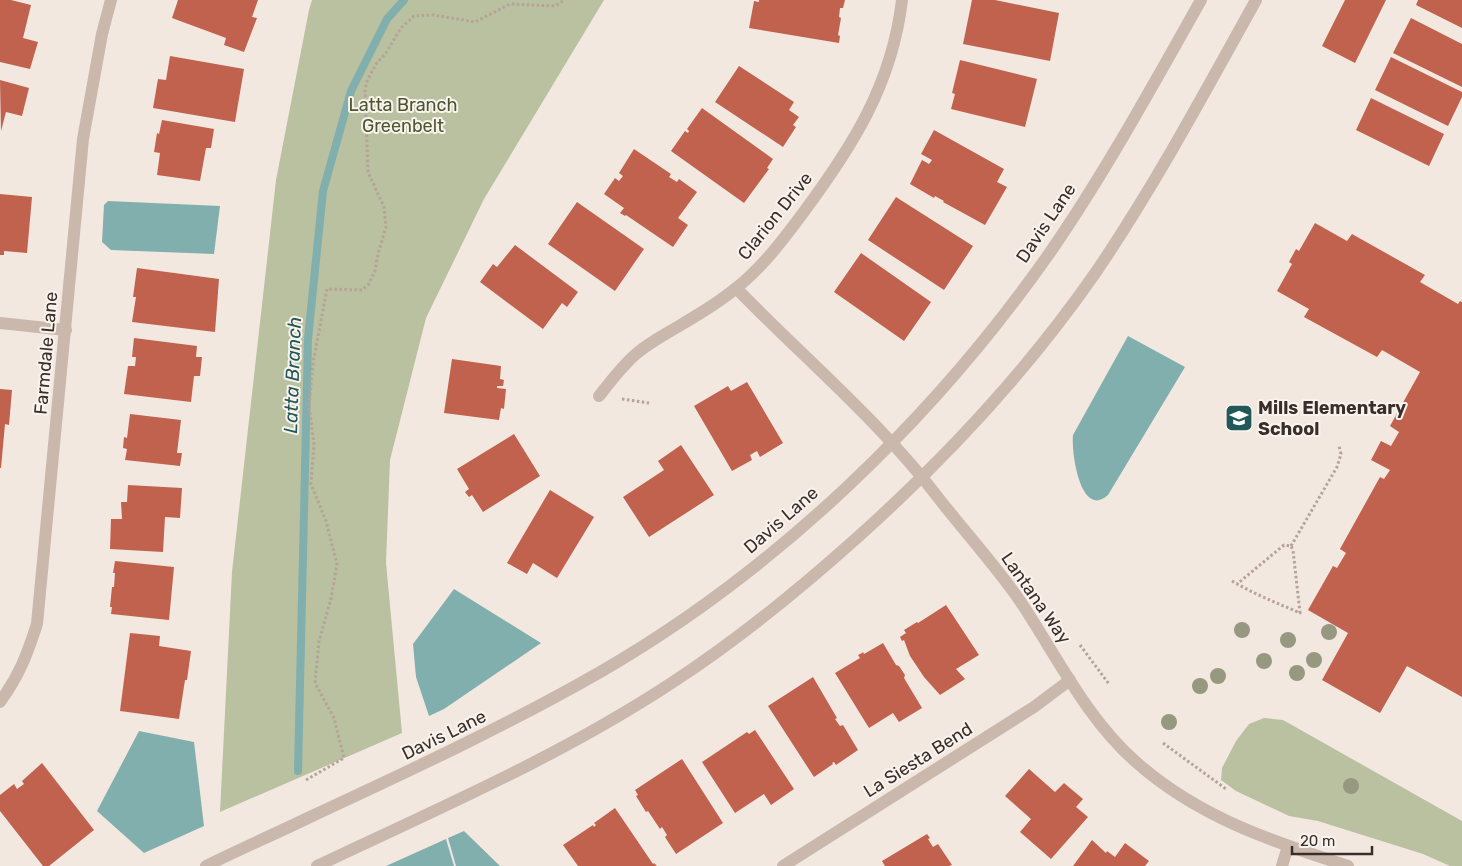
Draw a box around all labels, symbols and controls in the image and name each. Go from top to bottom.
park label: Latta Branch Greenbelt [349,94,457,137]
street label: Clarion Drive [733,168,817,264]
street label: Davis Lane [1011,179,1081,267]
street label: Farmdale Lane [30,291,62,415]
water label: Latta Branch [279,316,306,434]
place label: Mills Elementary School [1258,397,1406,440]
school or university icon: Mills Elementary School [1224,403,1254,433]
street label: Davis Lane [739,482,823,558]
street label: Lantana Way [996,548,1076,648]
street label: Davis Lane [398,705,490,765]
street label: La Siesta Bend [859,718,977,802]
scale bar [1292,824,1372,856]
text: 20 m [1300,832,1335,850]

